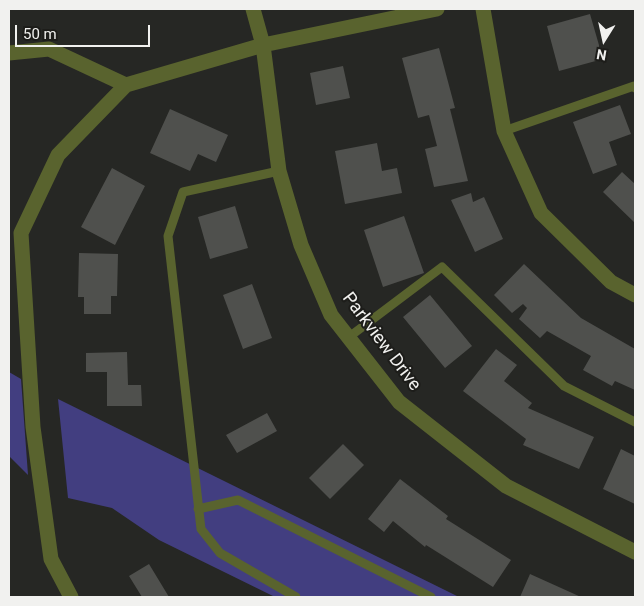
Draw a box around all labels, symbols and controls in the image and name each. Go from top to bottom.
scale bar [18,15,152,47]
north arrow [579,15,629,65]
text: 50 m [23,25,57,43]
text: N [595,46,608,64]
street label: Parkview Drive [337,289,425,395]

